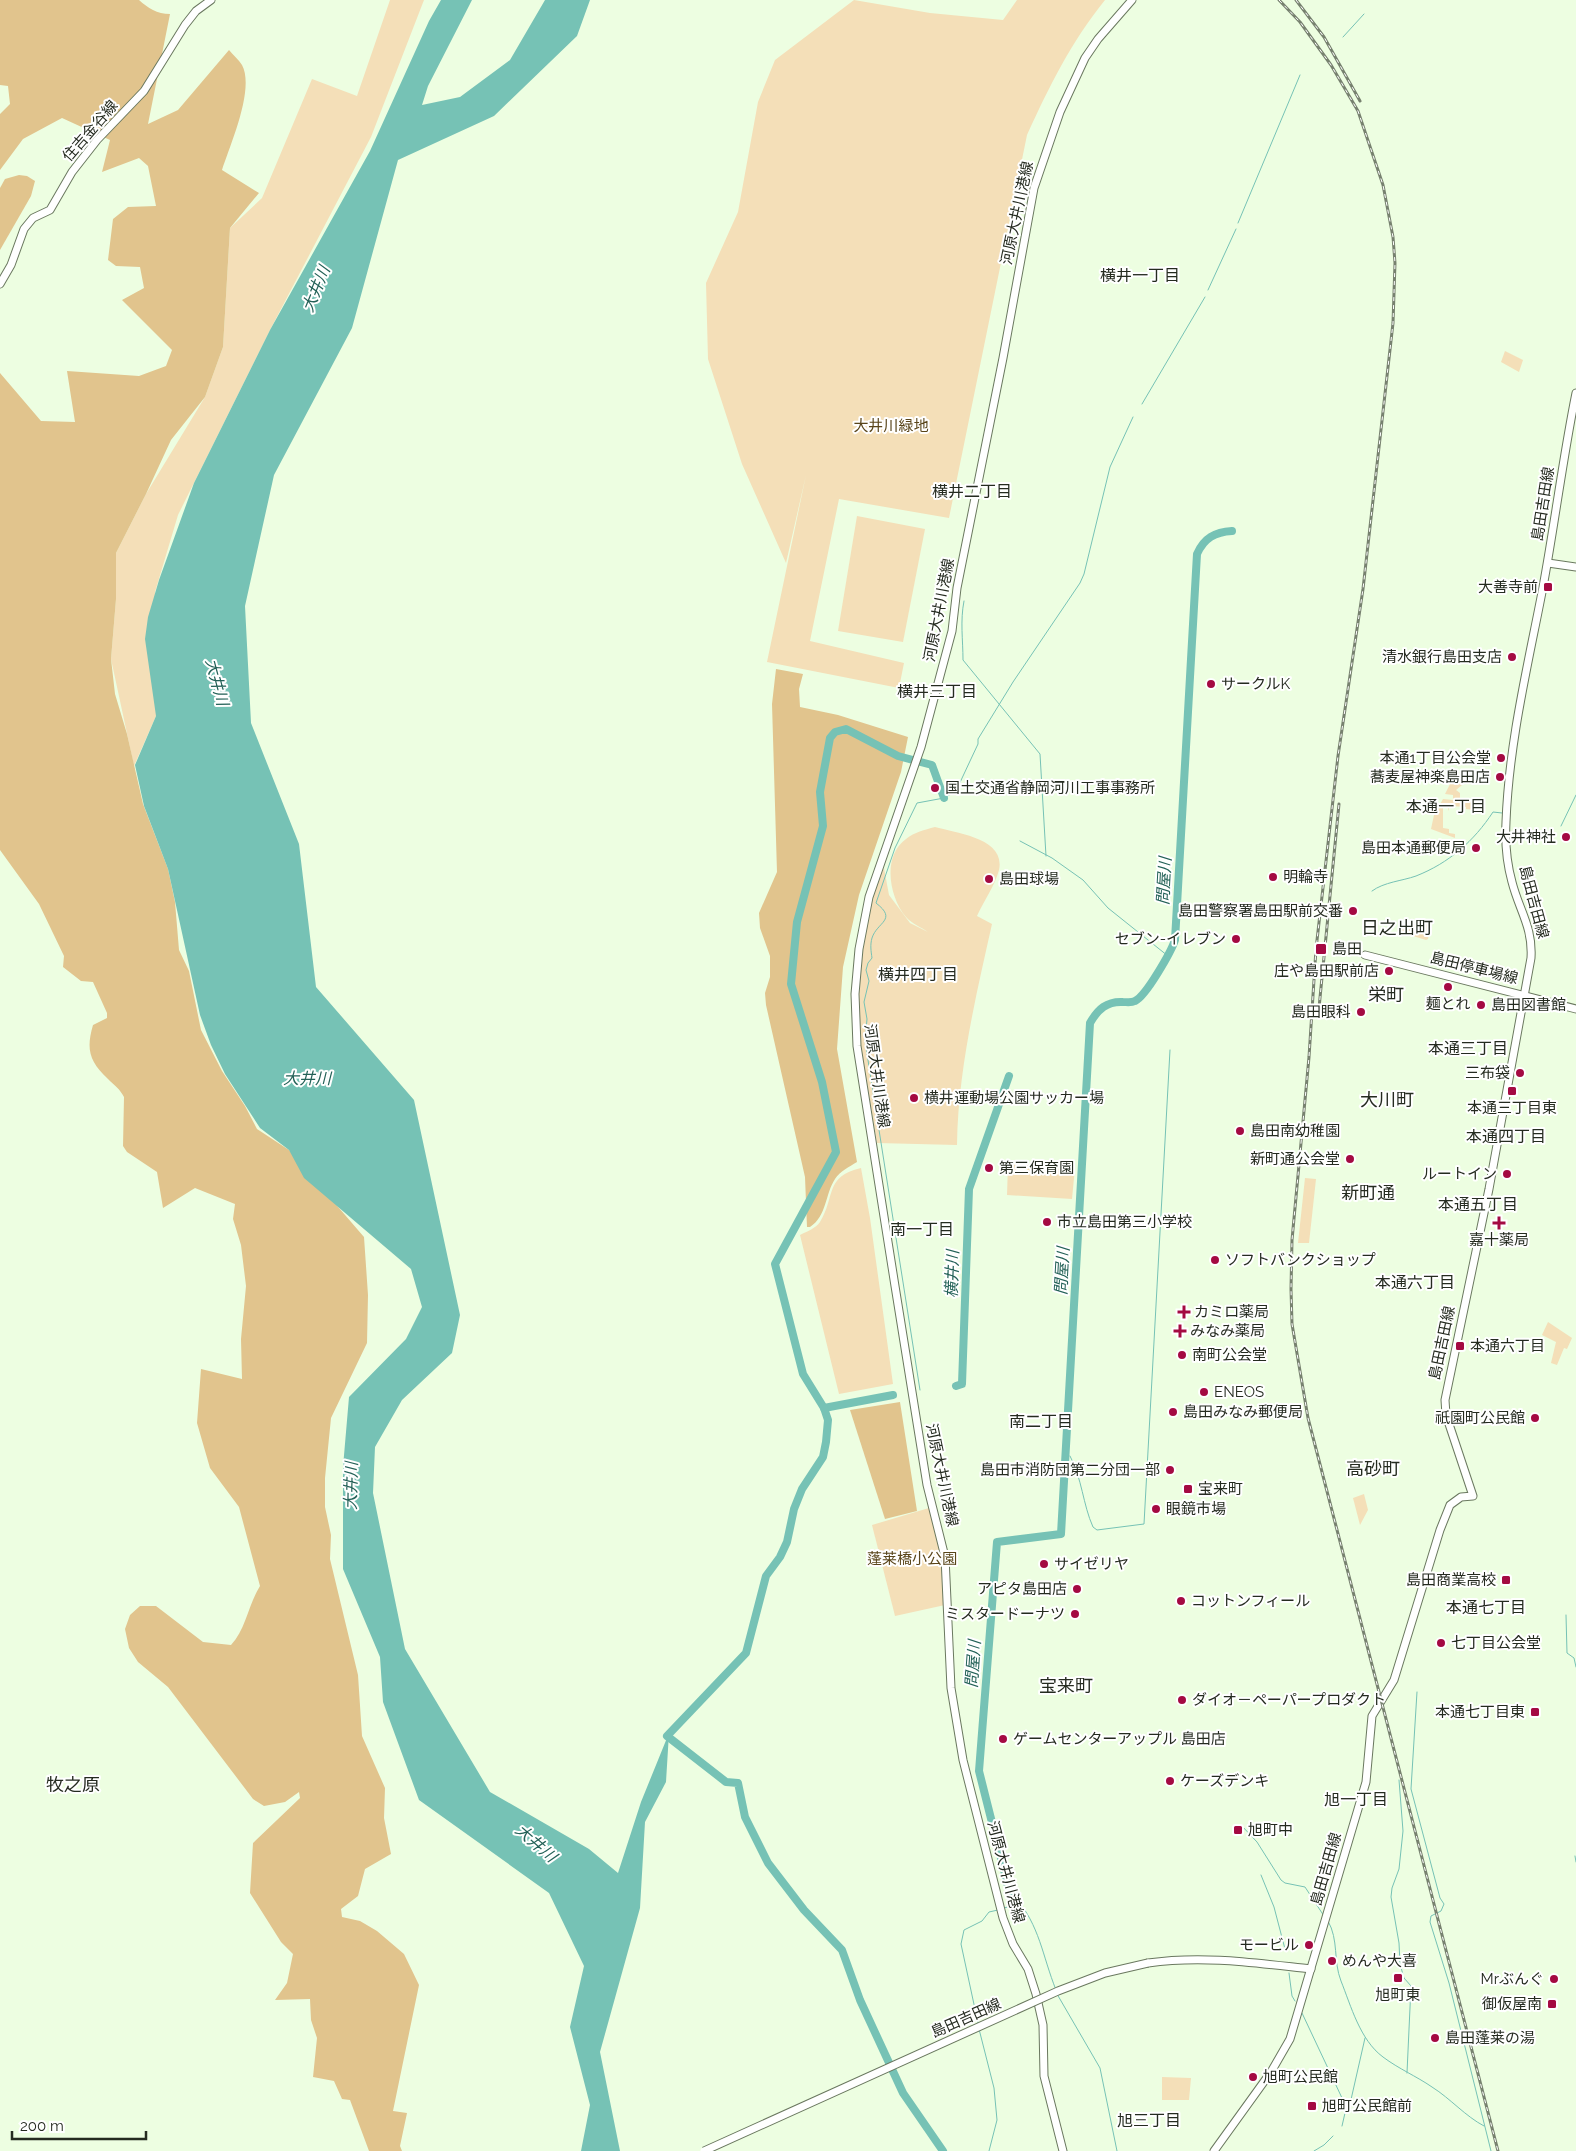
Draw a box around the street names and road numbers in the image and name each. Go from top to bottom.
street label: 住吉金谷線 [59,97,121,165]
street label: 河原大井川港線 [997,160,1037,266]
street label: 島田吉田線 [1528,466,1558,542]
street label: 河原大井川港線 [920,557,958,663]
street label: 島田吉田線 [1516,863,1552,941]
street label: 島田停車場線 [1428,948,1520,988]
street label: 河原大井川港線 [861,1023,893,1129]
street label: 島田吉田線 [1425,1304,1459,1382]
street label: 河原大井川港線 [922,1422,962,1528]
street label: 河原大井川港線 [984,1819,1028,1925]
street label: 島田吉田線 [1307,1830,1345,1908]
street label: 島田吉田線 [928,1995,1004,2041]

